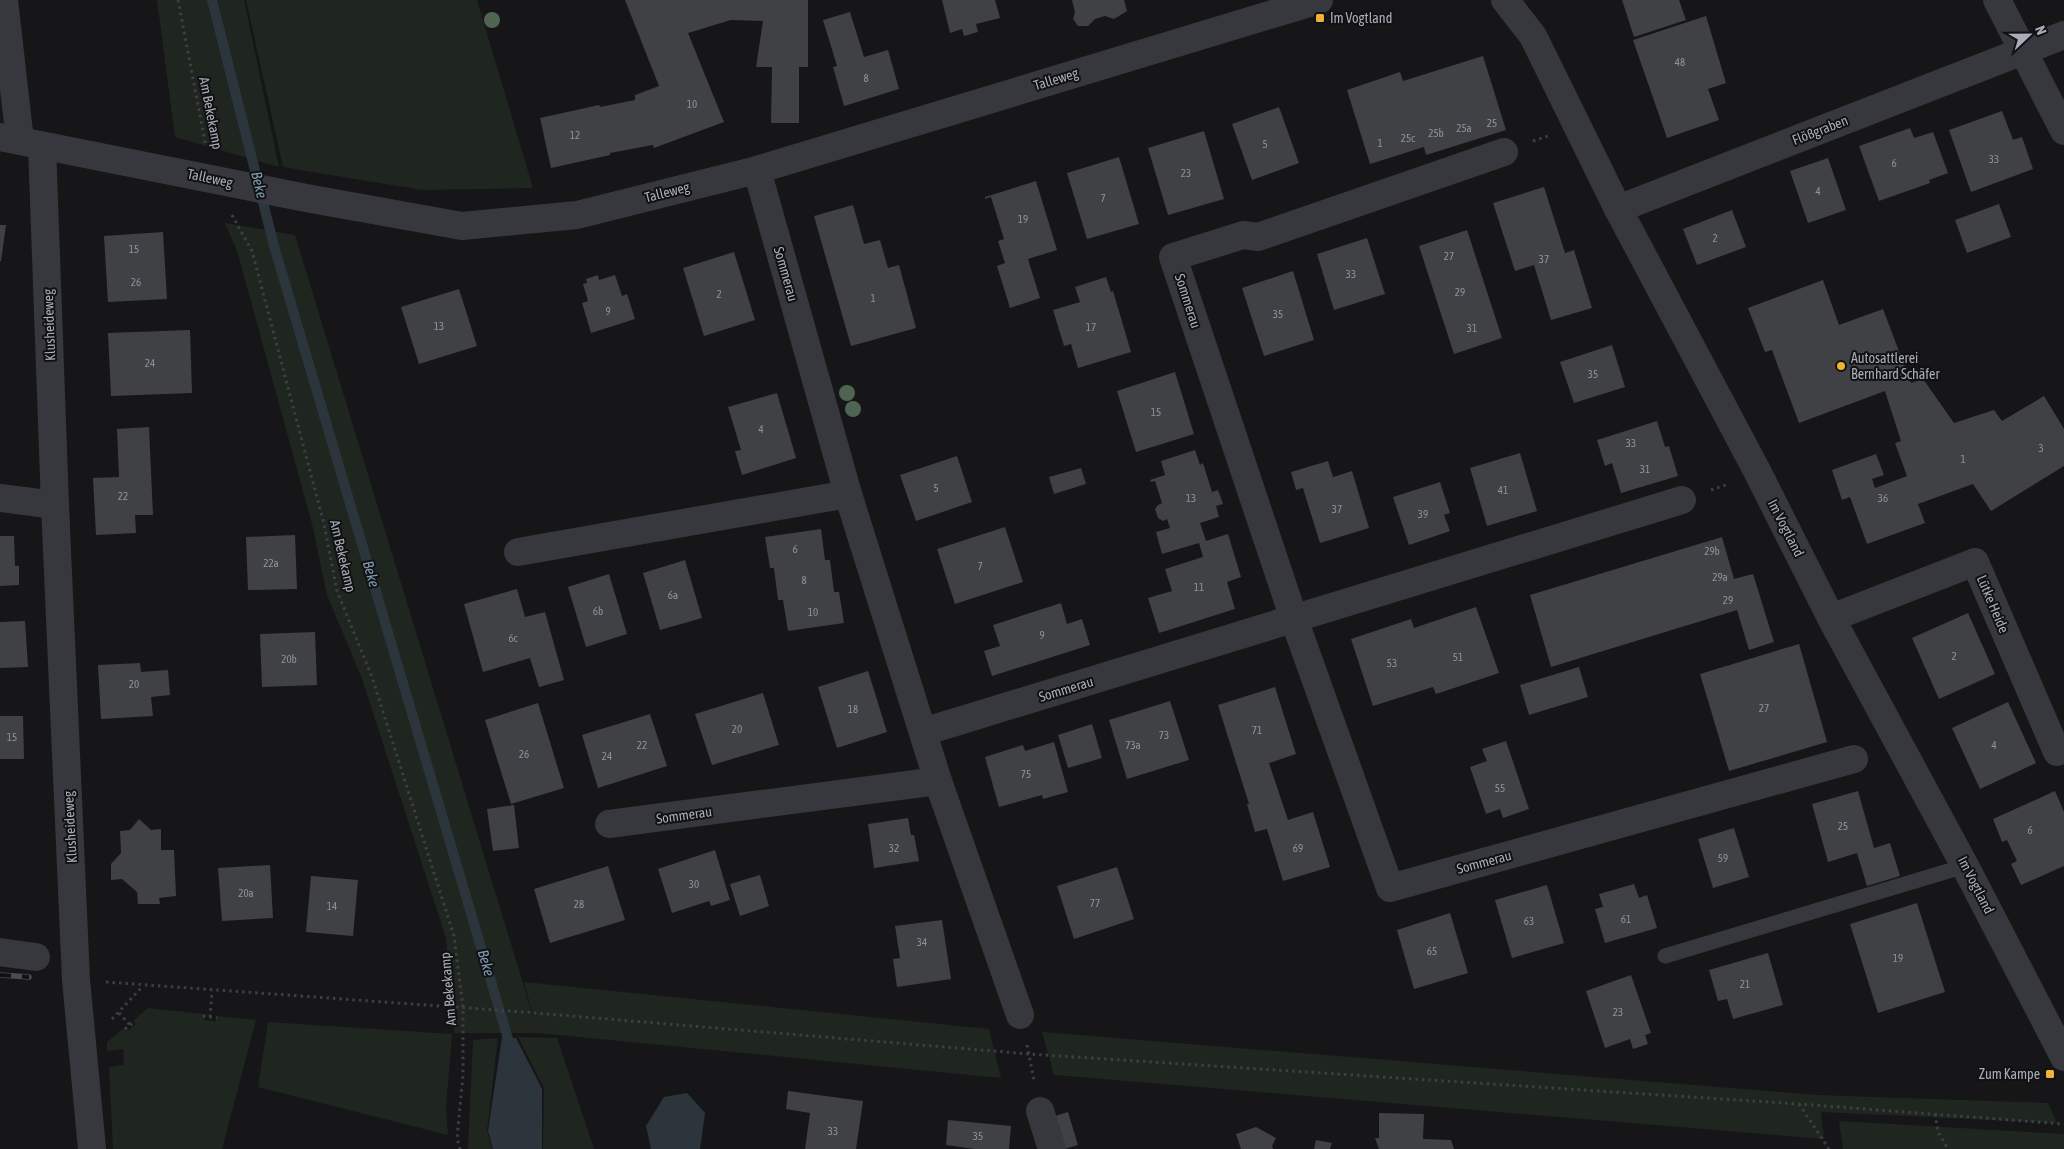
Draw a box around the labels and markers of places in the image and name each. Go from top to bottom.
place label: Im Vogtland [1330,10,1392,26]
marker: Im Vogtland [1314,12,1326,24]
place label: Autosattlerei Bernhard Schäfer [1851,350,1940,382]
marker: Autosattlerei Bernhard Schäfer [1835,360,1847,372]
place label: Zum Kampe [1979,1066,2040,1082]
marker: Zum Kampe [2044,1068,2056,1080]

